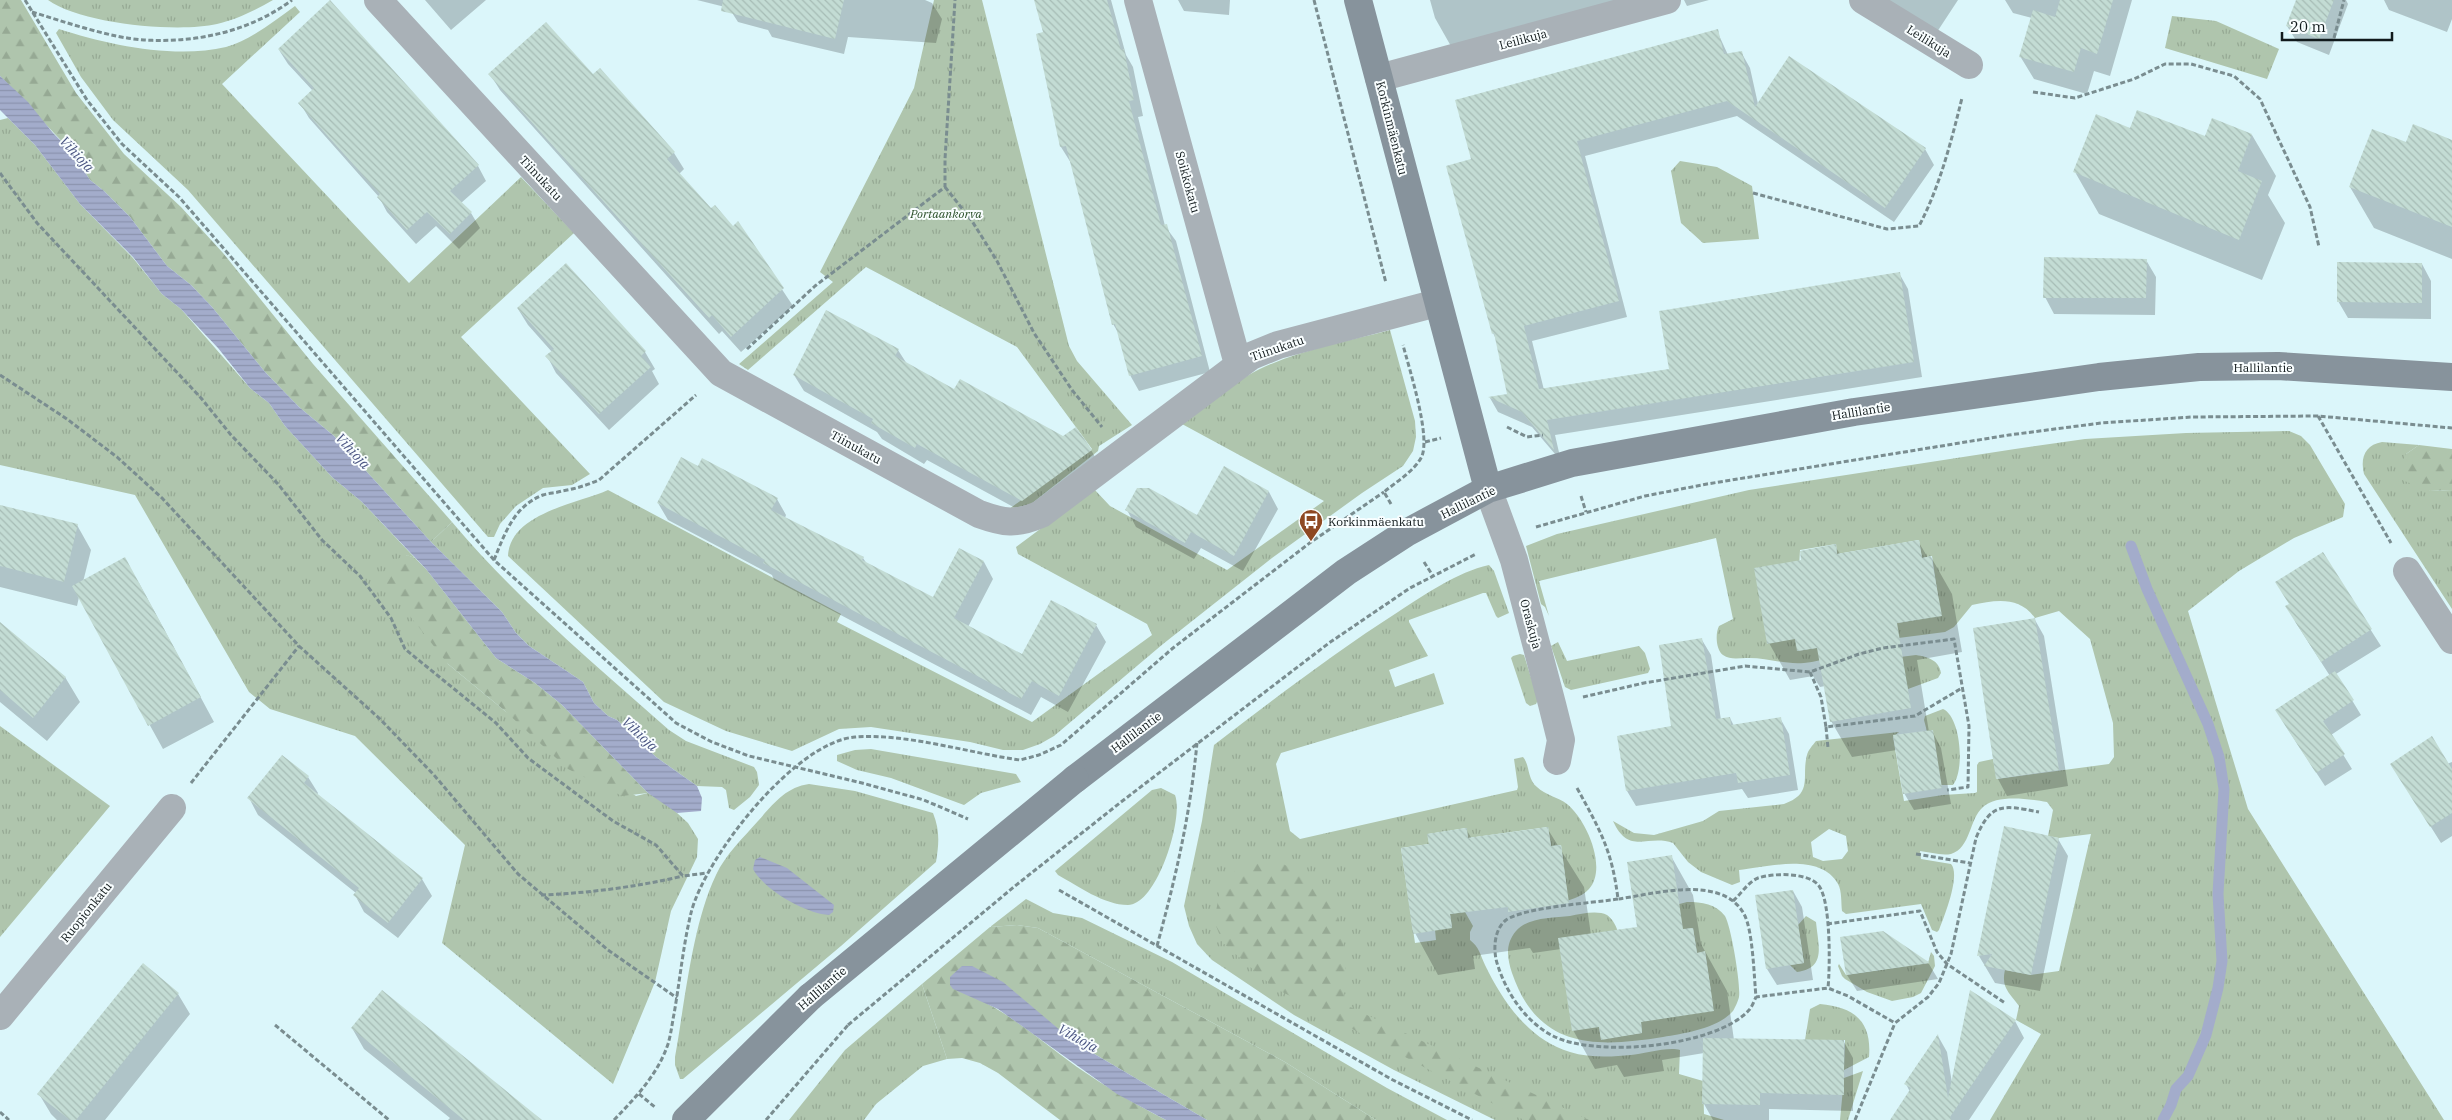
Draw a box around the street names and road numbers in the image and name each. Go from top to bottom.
street label: Leilikuja [1904,22,1954,61]
street label: Leilikuja [1497,25,1549,53]
street label: Korkinmäenkatu [1373,80,1411,177]
street label: Soikkokatu [1173,149,1204,215]
street label: Tiinukatu [517,153,566,204]
street label: Tiinukatu [1248,332,1306,364]
street label: Hallilantie [2233,360,2293,375]
street label: Hallilantie [1831,399,1891,423]
street label: Tiinukatu [828,427,884,467]
street label: Hallilantie [1438,482,1498,522]
street label: Oraskuja [1517,598,1545,651]
street label: Hallilantie [1108,708,1164,756]
street label: Ruopionkatu [57,879,115,945]
street label: Hallilantie [795,963,849,1013]

